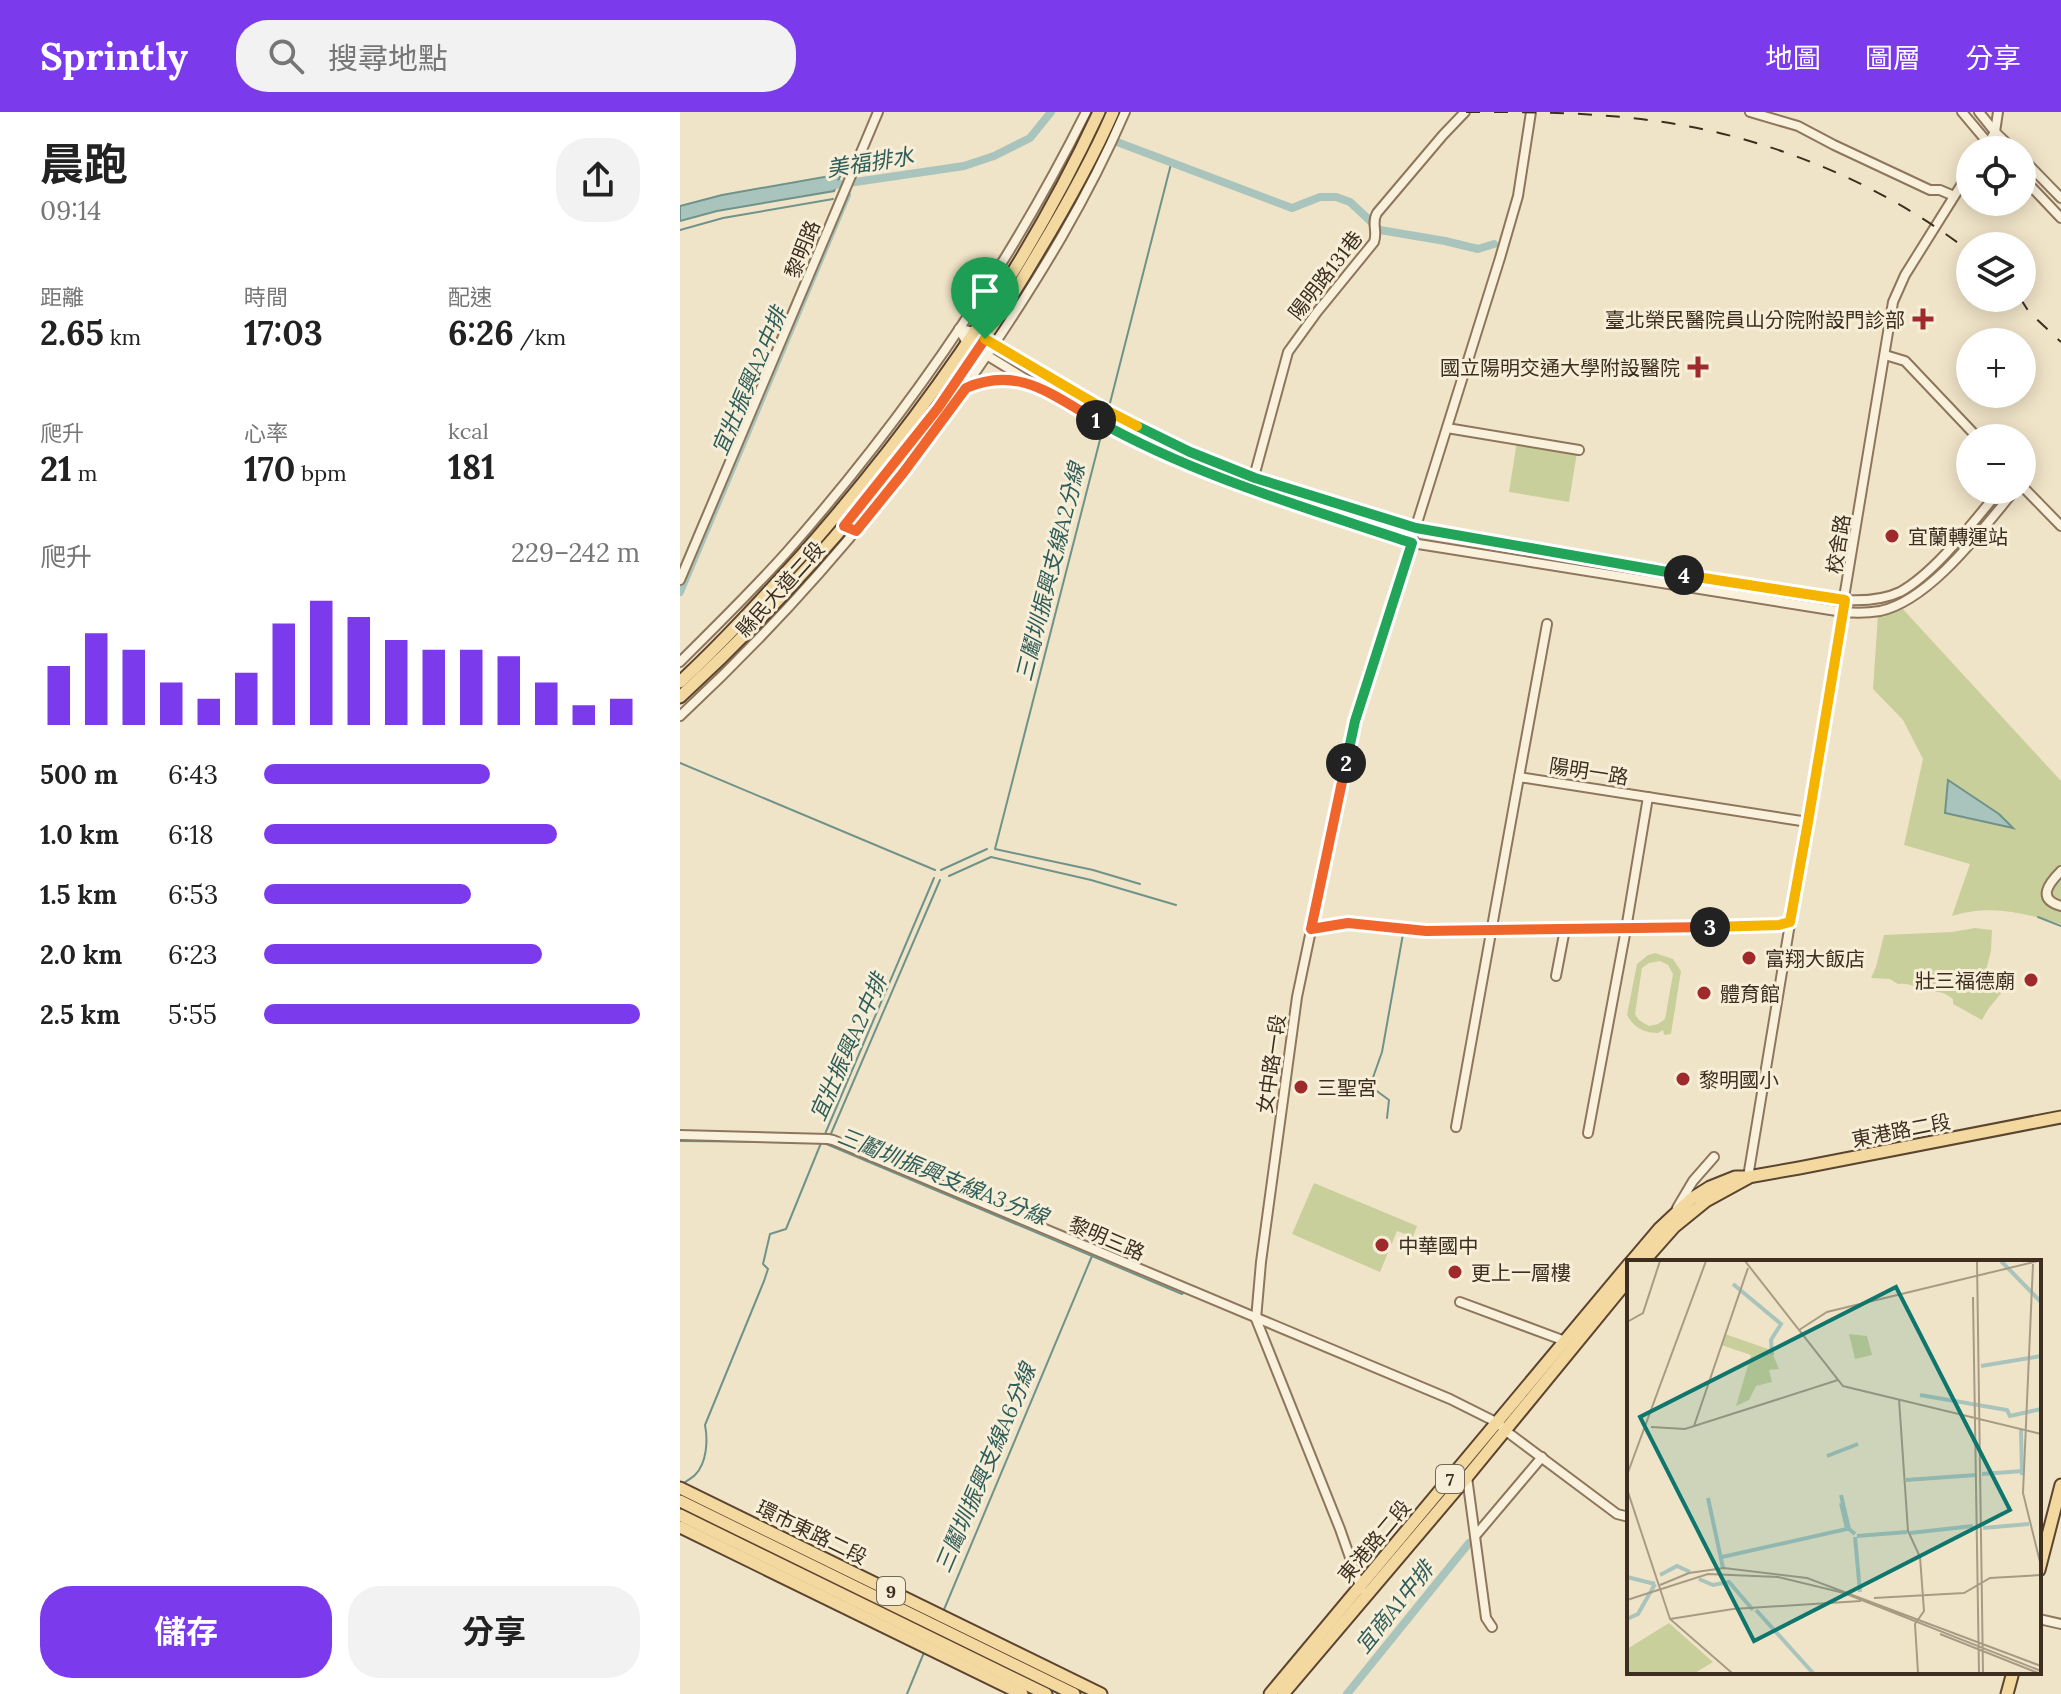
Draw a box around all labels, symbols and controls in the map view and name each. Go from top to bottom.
search box [236,20,796,92]
text: Sprintly [40,32,188,80]
icon: search [264,34,308,78]
text: 搜尋地點 [328,39,448,77]
text: 地圖 [1765,40,1821,76]
text: 圖層 [1865,40,1921,76]
text: 分享 [1965,40,2021,76]
text: 晨跑 [40,136,128,192]
map controls [1956,136,2036,504]
button: locate [1956,136,2036,216]
button: share [556,138,640,222]
water label: 美福排水 [824,141,917,183]
text: 09:14 [40,194,101,227]
street label: 黎明路 [779,217,825,281]
street label: 陽明路131巷 [1283,226,1367,324]
button: layers [1956,232,2036,312]
pin [951,257,1019,339]
icon: arrive [963,269,1007,313]
text: 距離 [40,283,84,311]
text: 時間 [244,283,288,311]
text: 配速 [448,283,492,311]
water label: 宜壯振興A2中排 [705,300,794,459]
place label: 臺北榮民醫院員山分院附設門診部 [1605,307,1905,332]
marker: 臺北榮民醫院員山分院附設門診部 [1912,308,1934,330]
text: 2.65 [40,311,104,354]
text: 17:03 [244,311,323,354]
text: 6:26 [448,311,514,354]
text: km [104,323,141,351]
text: /km [514,323,566,351]
button: + [1956,328,2036,408]
place label: 國立陽明交通大學附設醫院 [1440,355,1680,380]
marker: 國立陽明交通大學附設醫院 [1687,356,1709,378]
pin: 1 [1076,400,1116,440]
text: 1 [1092,406,1100,434]
text: kcal [448,417,489,445]
text: 爬升 [40,419,84,447]
text: 心率 [244,419,288,447]
button: − [1956,424,2036,504]
text: 181 [448,445,495,488]
text: 21 [40,447,72,490]
text: 170 [244,447,295,490]
water label: 三鬮圳振興支線A2分線 [1009,457,1091,684]
text: m [72,459,97,487]
text: bpm [295,459,347,487]
street label: 校舍路 [1821,512,1855,576]
place label: 宜蘭轉運站 [1908,524,2008,549]
marker: 宜蘭轉運站 [1883,527,1901,545]
text: 229–242 m [511,536,640,569]
street label: 縣民大道二段 [731,536,829,642]
text: 爬升 [40,540,92,573]
pin: 4 [1664,555,1704,595]
text: 4 [1678,561,1690,589]
pin: 2 [1326,743,1366,783]
text: 2 [1340,749,1352,777]
street label: 陽明一路 [1548,752,1630,790]
text: 500 m [40,758,118,791]
text: 6:43 [168,758,218,791]
text: 1.0 km [40,818,119,851]
text: 6:18 [168,818,214,851]
text: 1.5 km [40,878,117,911]
text: 6:53 [168,878,218,911]
pin: 3 [1690,907,1730,947]
text: 3 [1704,913,1716,941]
text: 2.0 km [40,938,122,971]
text: 6:23 [168,938,218,971]
place label: 富翔大飯店 [1765,946,1865,971]
marker: 富翔大飯店 [1740,949,1758,967]
water label: 宜壯振興A2中排 [803,967,894,1125]
place label: 壯三福德廟 [1915,968,2015,993]
marker: 壯三福德廟 [2022,971,2040,989]
place label: 體育館 [1720,981,1780,1006]
marker: 體育館 [1695,984,1713,1002]
text: 2.5 km [40,998,120,1031]
text: 5:55 [168,998,217,1031]
street label: 女中路一段 [1252,1013,1290,1115]
place label: 黎明國小 [1699,1067,1779,1092]
marker: 黎明國小 [1674,1070,1692,1088]
place label: 三聖宮 [1317,1075,1377,1100]
marker: 三聖宮 [1292,1078,1310,1096]
street label: 東港路二段 [1850,1108,1952,1152]
water label: 三鬮圳振興支線A3分線 [834,1121,1055,1232]
street label: 黎明三路 [1065,1211,1149,1265]
place label: 中華國中 [1398,1233,1478,1258]
marker: 中華國中 [1373,1236,1391,1254]
place label: 更上一層樓 [1471,1260,1571,1285]
inset map [1627,1260,2041,1674]
marker: 更上一層樓 [1446,1263,1464,1281]
water label: 三鬮圳振興支線A6分線 [928,1357,1043,1576]
road number: 7 [1436,1465,1464,1493]
street label: 環市東路二段 [753,1494,871,1570]
street label: 東港路二段 [1332,1495,1416,1587]
water label: 宜商A1中排 [1349,1553,1441,1658]
road number: 9 [877,1577,905,1605]
button: 儲存 [40,1586,332,1678]
button: 分享 [348,1586,640,1678]

